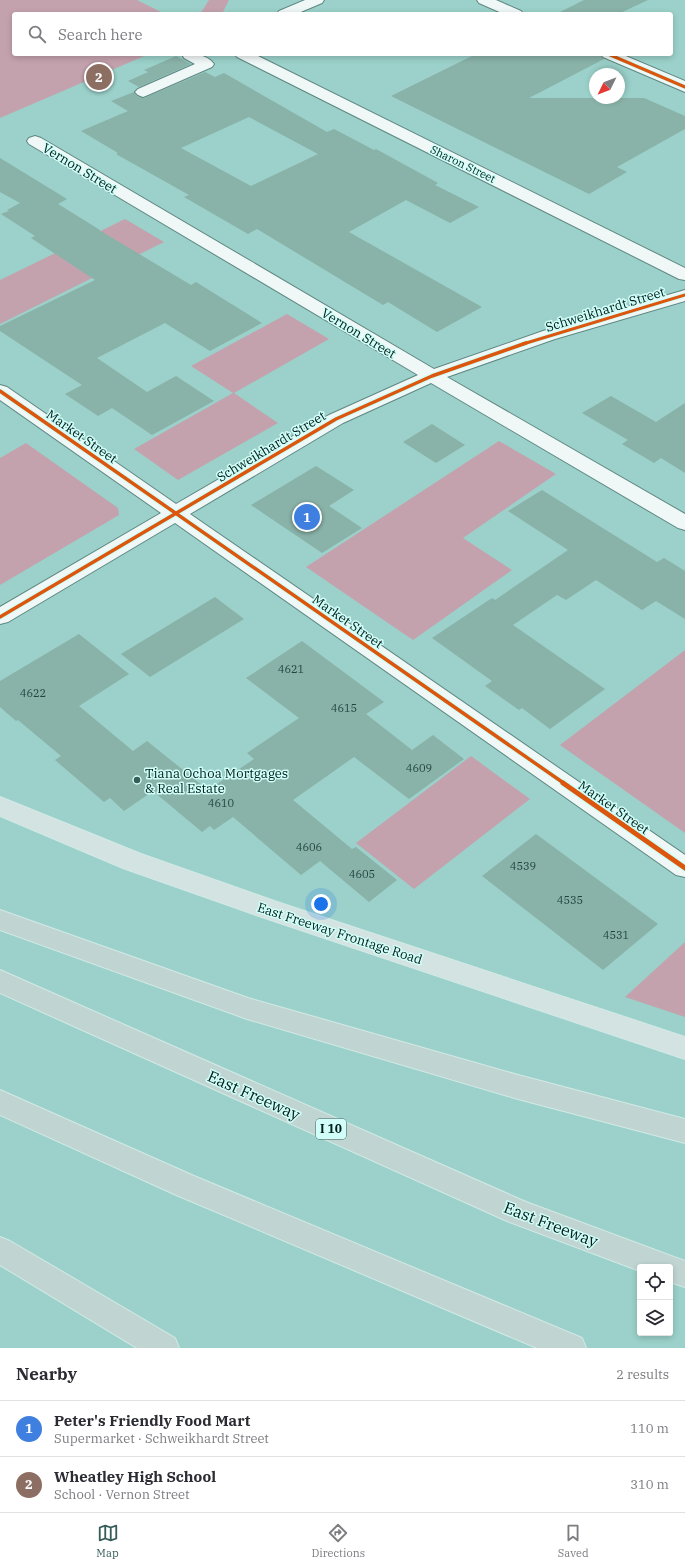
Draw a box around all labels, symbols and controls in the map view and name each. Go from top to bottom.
search box [12,12,673,56]
icon: search [26,23,48,45]
text: Search here [58,25,143,44]
pin: 2 [86,62,112,92]
north arrow [589,68,625,104]
street label: Vernon Street [39,139,121,198]
street label: Sharon Street [428,142,498,186]
street label: Schweikhardt Street [543,283,667,336]
street label: Vernon Street [318,304,400,363]
street label: Market Street [43,406,121,467]
street label: Schweikhardt Street [214,407,329,486]
pin: 1 [294,502,320,532]
street label: Market Street [309,591,387,652]
house number: 4621 [278,662,304,676]
house number: 4622 [20,686,46,700]
house number: 4615 [331,701,357,715]
house number: 4609 [406,761,432,775]
place label: Tiana Ochoa Mortgages & Real Estate [145,765,288,797]
marker: Tiana Ochoa Mortgages & Real Estate [132,775,142,785]
street label: Market Street [575,777,653,838]
house number: 4610 [208,796,235,810]
house number: 4606 [296,840,322,854]
house number: 4539 [510,859,536,873]
house number: 4605 [349,867,375,881]
house number: 4535 [557,893,583,907]
your location [311,894,331,914]
street label: East Freeway Frontage Road [255,899,425,968]
house number: 4531 [603,928,629,942]
street label: East Freeway [205,1066,304,1125]
road number: I 10 [316,1119,346,1139]
street label: East Freeway [501,1197,601,1251]
map controls [637,1264,673,1336]
button: locate [637,1264,673,1300]
button: layers [637,1300,673,1336]
text: Nearby [16,1363,77,1385]
text: 2 results [616,1366,669,1383]
text: Peter's Friendly Food Mart [54,1411,250,1430]
text: 1 [25,1420,33,1437]
text: 110 m [630,1420,669,1437]
text: Supermarket · Schweikhardt Street [54,1430,269,1447]
text: Wheatley High School [54,1467,216,1486]
text: 2 [25,1476,33,1493]
text: 310 m [630,1476,669,1493]
text: School · Vernon Street [54,1486,190,1503]
tab: Map [96,1522,119,1560]
tab: Directions [311,1522,365,1560]
tab: Saved [558,1522,589,1560]

